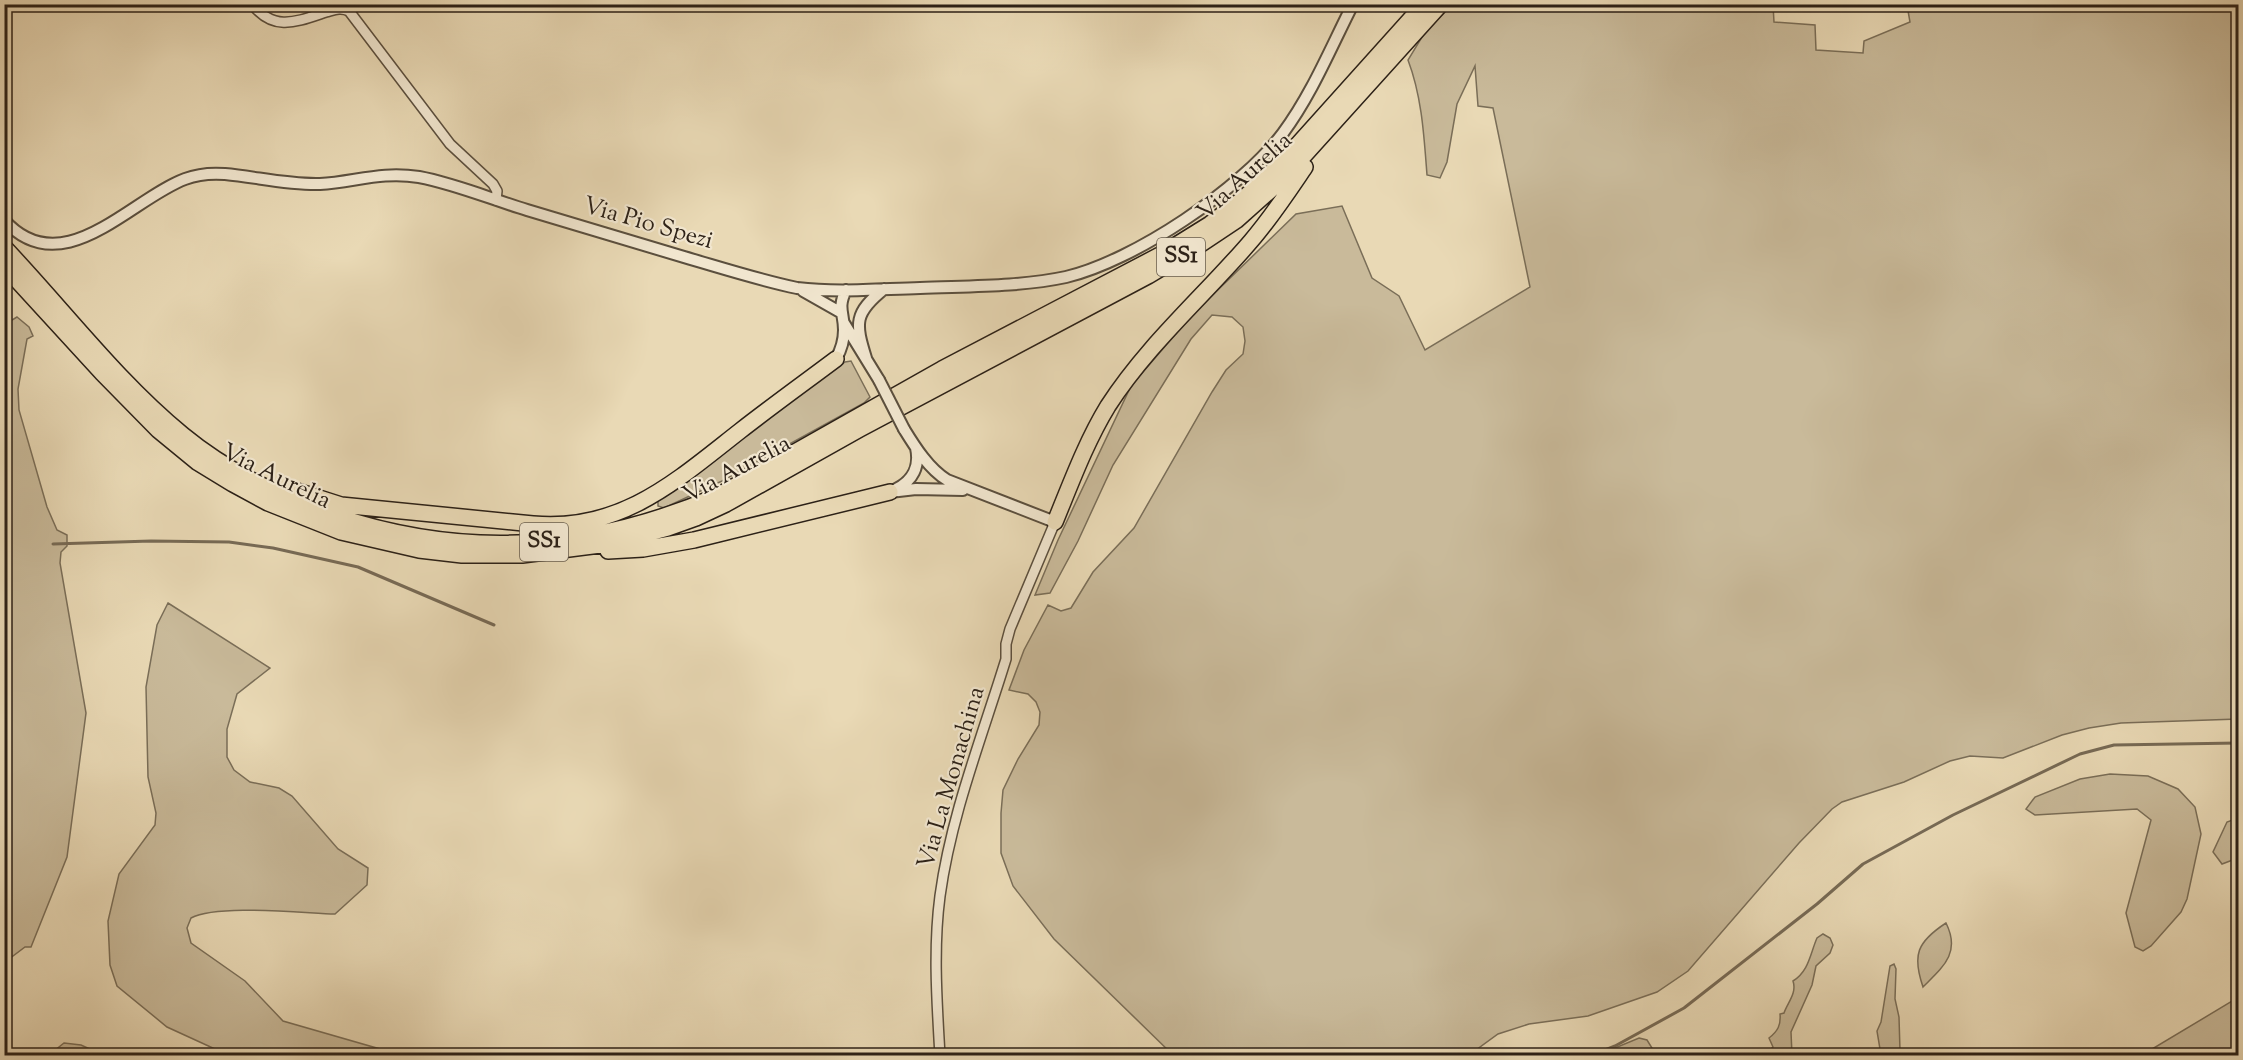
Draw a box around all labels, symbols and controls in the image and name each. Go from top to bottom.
street label: Via Aurelia [1190,125,1300,229]
street label: Via Pio Spezi [579,189,717,259]
road number: SS1 [1157,238,1205,276]
street label: Via Aurelia [677,427,797,513]
street label: Via Aurelia [215,436,337,518]
road number: SS1 [520,523,568,561]
street label: Via La Monachina [910,683,994,873]

